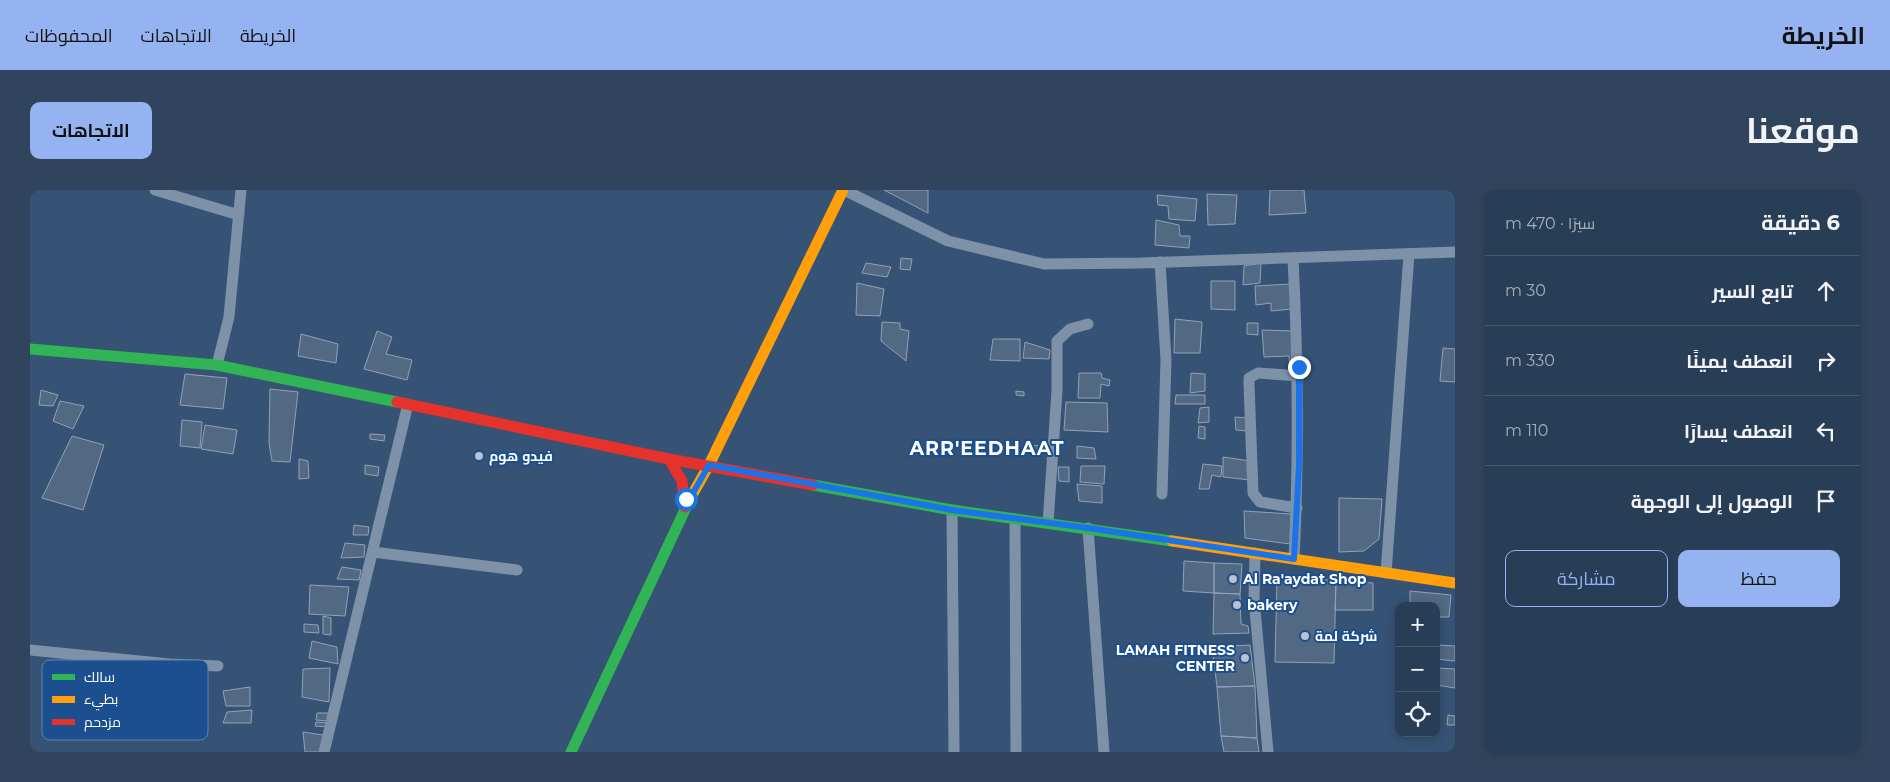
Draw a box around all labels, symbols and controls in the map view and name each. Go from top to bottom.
text: الخريطة [1782,21,1865,50]
text: المحفوظات [25,25,113,47]
text: الاتجاهات [141,25,212,47]
text: الخريطة [240,25,296,47]
button: الاتجاهات [30,102,152,159]
text: موقعنا [1746,109,1860,152]
text: 6 دقيقة [1761,210,1840,235]
text: سيرًا · 470 m [1505,214,1595,233]
icon: ahead [1812,277,1840,305]
text: تابع السير [1712,280,1793,303]
text: 30 m [1505,281,1546,300]
icon: right [1812,347,1840,375]
text: انعطف يمينًا [1686,350,1793,373]
text: 330 m [1505,351,1555,370]
route end [1288,356,1311,379]
icon: left [1812,417,1840,445]
text: انعطف يسارًا [1684,420,1793,443]
text: 110 m [1505,421,1548,440]
district label: ARR'EEDHAAT [908,437,1065,460]
place label: فيدو هوم [489,447,553,466]
marker: فيدو هوم [473,450,485,462]
icon: arrive [1812,487,1840,515]
route start [675,488,698,511]
text: الوصول إلى الوجهة [1631,490,1793,513]
button: مشاركة [1505,550,1668,607]
button: حفظ [1678,550,1840,607]
place label: Al Ra'aydat Shop [1242,570,1367,588]
marker: Al Ra'aydat Shop [1227,573,1239,585]
place label: bakery [1247,596,1298,614]
marker: bakery [1231,599,1243,611]
map controls [1395,602,1440,737]
button: + [1395,602,1440,647]
place label: شركة لمة [1315,627,1377,645]
marker: شركة لمة [1299,630,1311,642]
place label: LAMAH FITNESS CENTER [1116,641,1235,675]
button: − [1395,647,1440,692]
marker: LAMAH FITNESS CENTER [1239,652,1251,664]
legend [42,660,208,740]
text: سالك [84,668,115,686]
text: بطيء [84,690,118,711]
button: locate [1395,692,1440,737]
text: مزدحم [84,713,121,732]

